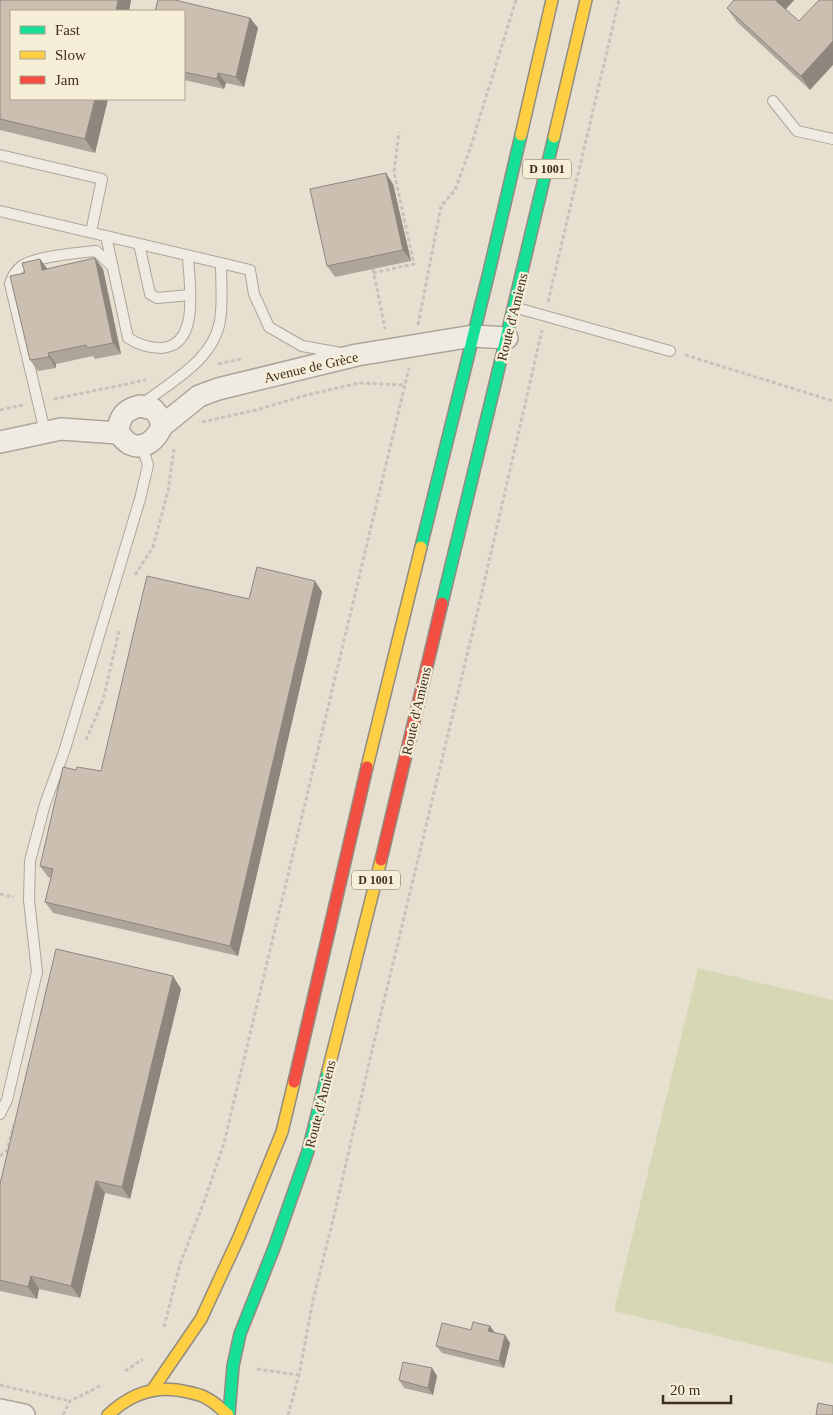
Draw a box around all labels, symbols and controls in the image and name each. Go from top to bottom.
legend [10,10,185,100]
text: Fast [55,22,81,38]
text: Slow [55,47,86,63]
text: Jam [55,72,79,88]
road number: D 1001 [523,160,571,178]
street label: Route d'Amiens [494,272,531,363]
street label: Avenue de Grèce [263,349,360,386]
street label: Route d'Amiens [399,666,434,757]
road number: D 1001 [352,870,400,890]
street label: Route d'Amiens [302,1059,339,1150]
scale bar [663,1372,730,1404]
text: 20 m [670,1382,701,1398]

